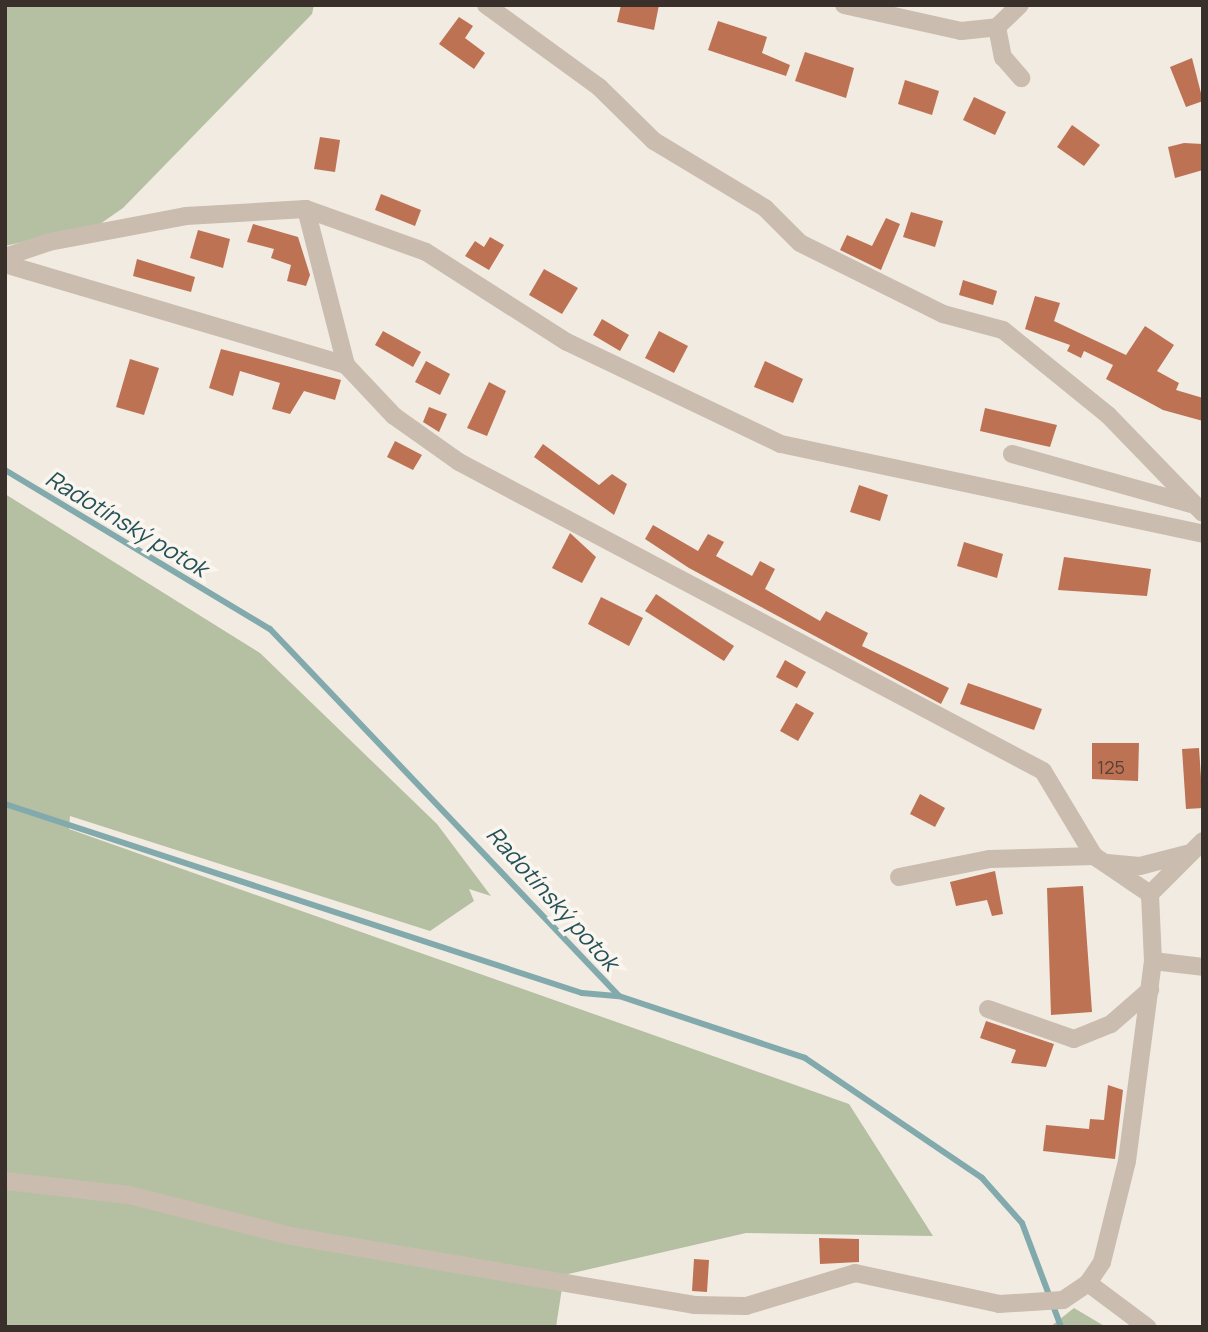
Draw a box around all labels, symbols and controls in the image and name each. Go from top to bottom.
water label: Radotínský potok [41,464,213,582]
house number: 125 [1097,756,1125,778]
water label: Radotínský potok [481,820,625,976]

